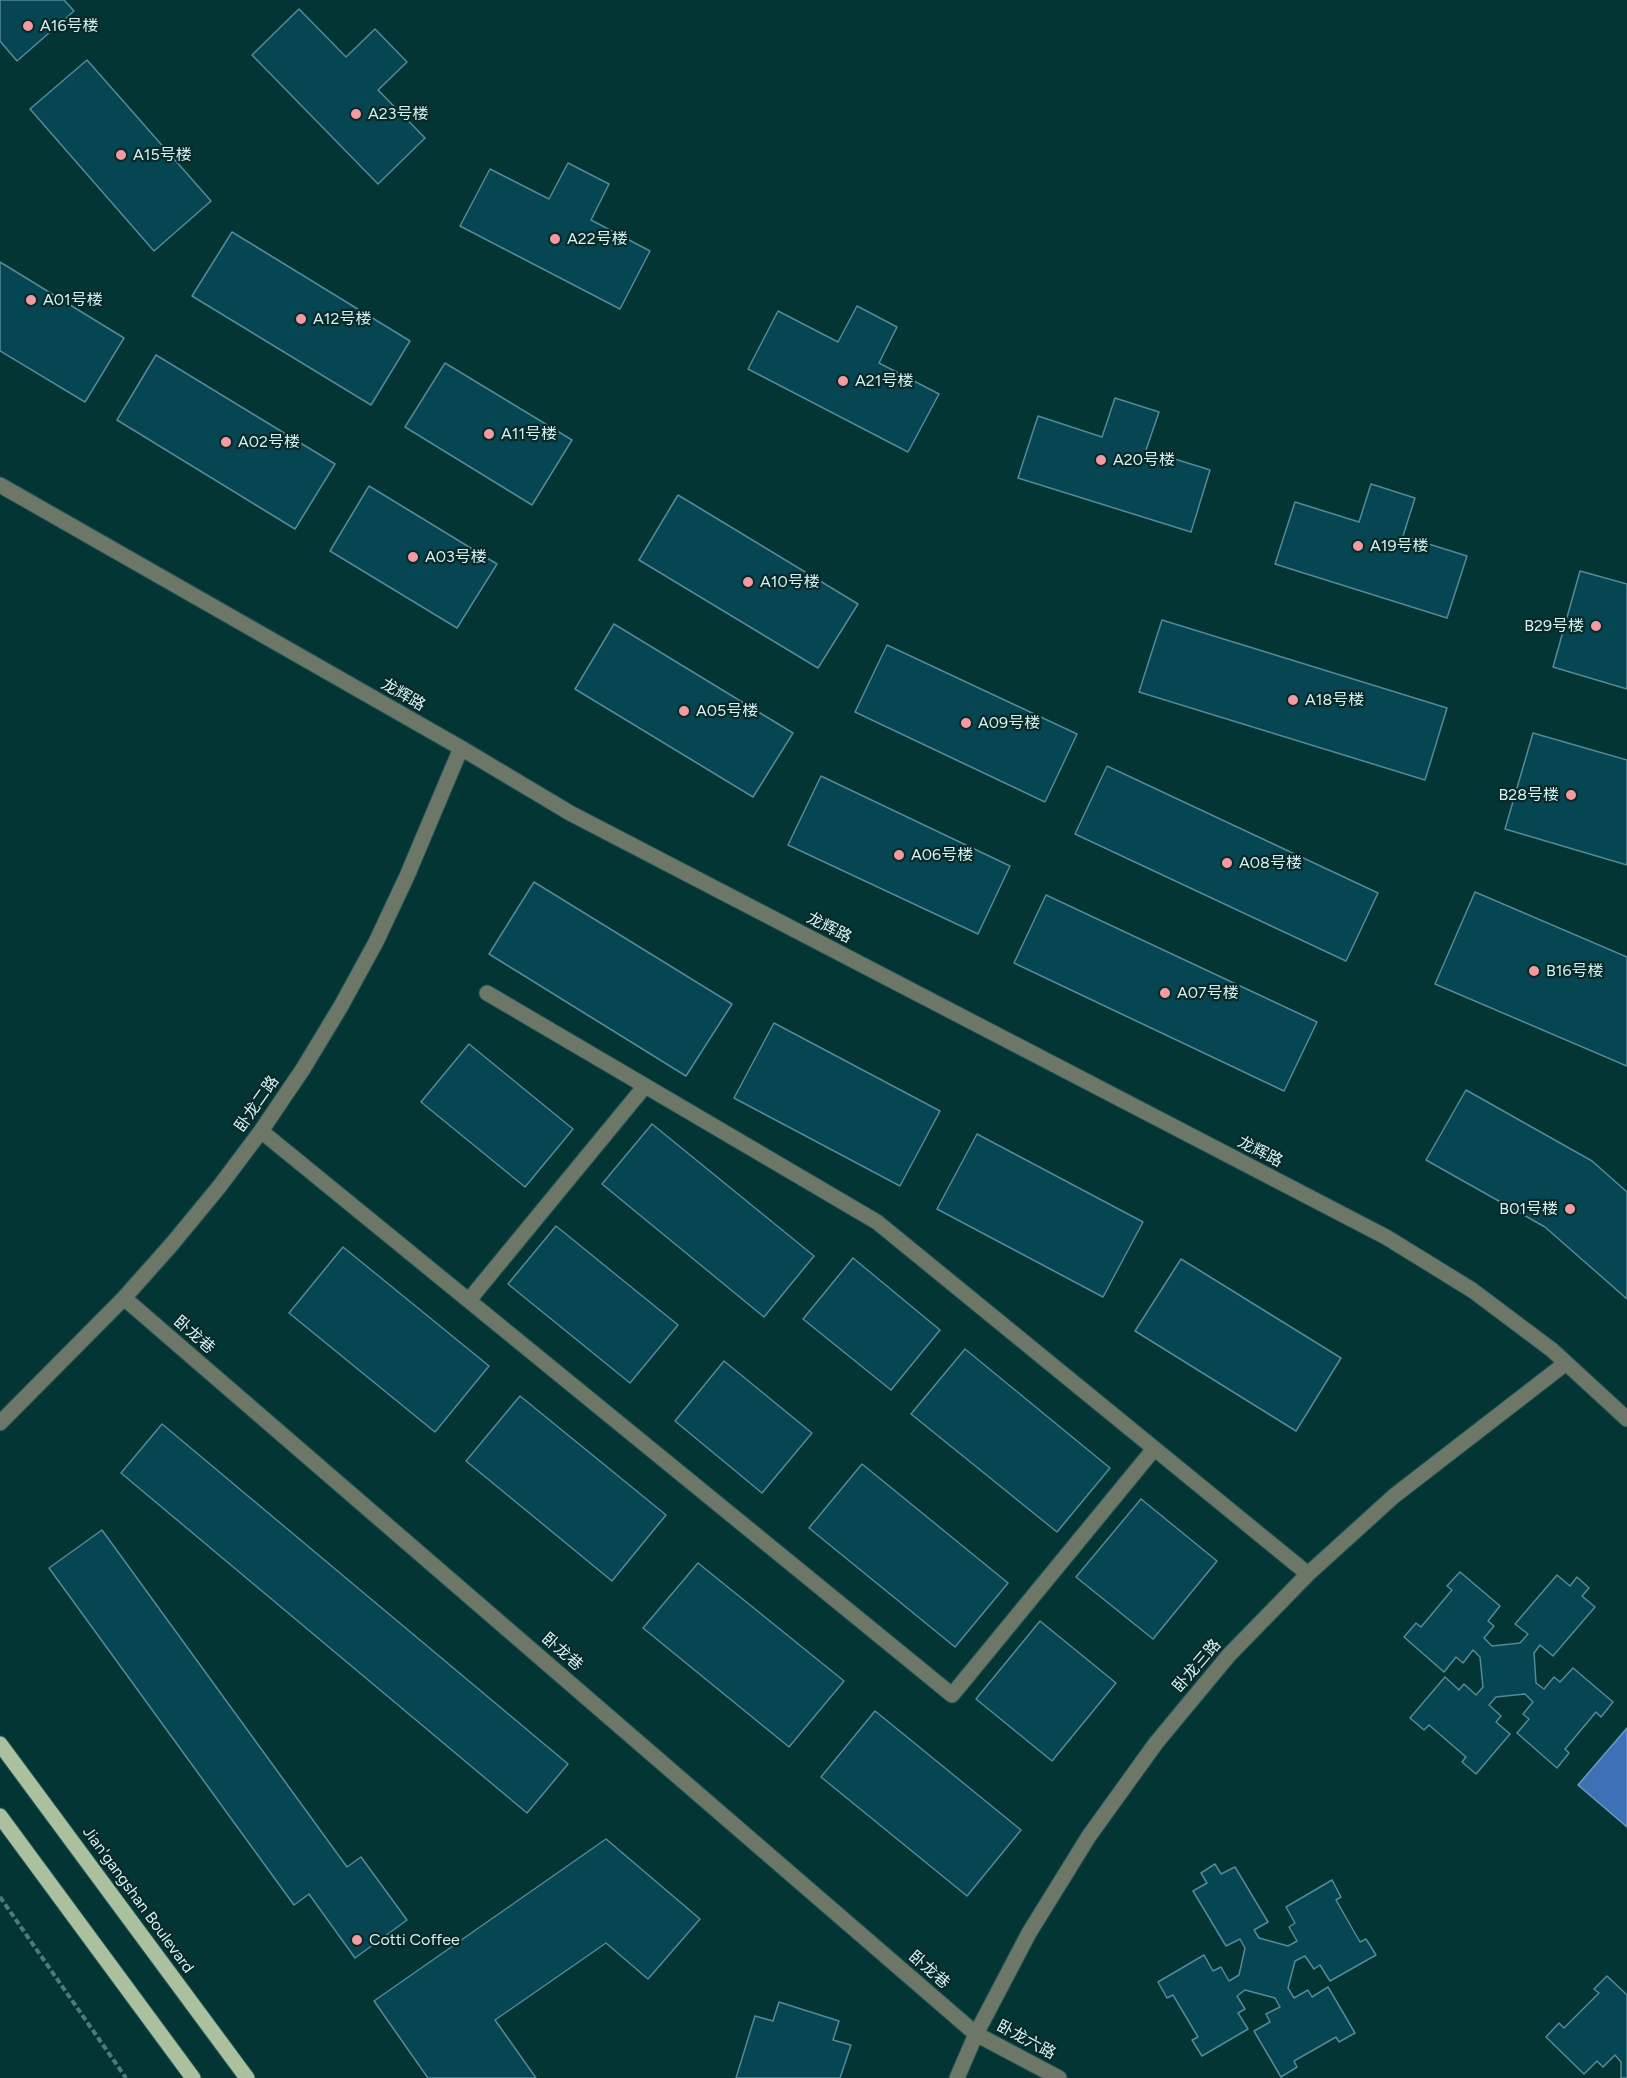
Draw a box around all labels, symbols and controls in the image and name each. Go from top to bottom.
place label: A16号楼 [40,16,98,36]
marker: A16号楼 [21,19,35,33]
place label: A23号楼 [368,104,428,124]
marker: A23号楼 [349,107,363,121]
place label: A15号楼 [133,145,192,165]
marker: A15号楼 [114,148,128,162]
place label: A22号楼 [567,229,628,249]
marker: A22号楼 [548,232,562,246]
place label: A01号楼 [43,290,103,310]
marker: A01号楼 [24,293,38,307]
place label: A12号楼 [313,309,371,329]
marker: A12号楼 [294,312,308,326]
place label: A21号楼 [855,371,913,391]
marker: A21号楼 [836,374,850,388]
place label: A11号楼 [501,424,557,444]
marker: A11号楼 [482,427,496,441]
place label: A02号楼 [238,432,300,452]
marker: A02号楼 [219,435,233,449]
place label: A20号楼 [1113,450,1175,470]
marker: A20号楼 [1094,453,1108,467]
place label: A19号楼 [1370,536,1428,556]
marker: A19号楼 [1351,539,1365,553]
place label: A03号楼 [425,547,487,567]
marker: A03号楼 [406,550,420,564]
place label: A10号楼 [760,572,820,592]
marker: A10号楼 [741,575,755,589]
place label: B29号楼 [1524,616,1584,636]
marker: B29号楼 [1589,619,1603,633]
street label: 龙辉路 [377,675,429,715]
place label: A18号楼 [1305,690,1364,710]
marker: A18号楼 [1286,693,1300,707]
place label: A05号楼 [696,701,758,721]
marker: A05号楼 [677,704,691,718]
place label: A09号楼 [978,713,1040,733]
marker: A09号楼 [959,716,973,730]
place label: B28号楼 [1498,785,1559,805]
marker: B28号楼 [1564,788,1578,802]
place label: A06号楼 [911,845,973,865]
marker: A06号楼 [892,848,906,862]
place label: A08号楼 [1239,853,1302,873]
marker: A08号楼 [1220,856,1234,870]
street label: 龙辉路 [803,909,855,947]
place label: B16号楼 [1546,961,1603,981]
marker: B16号楼 [1527,964,1541,978]
place label: A07号楼 [1177,983,1239,1003]
marker: A07号楼 [1158,986,1172,1000]
street label: 卧龙二路 [231,1072,283,1136]
street label: 龙辉路 [1234,1133,1286,1171]
place label: B01号楼 [1499,1199,1558,1219]
marker: B01号楼 [1563,1202,1577,1216]
street label: 卧龙巷 [170,1312,218,1358]
street label: 卧龙巷 [538,1629,586,1675]
street label: 卧龙三路 [1169,1636,1225,1696]
street label: Jian'gangshan Boulevard [78,1823,198,1977]
place label: Cotti Coffee [369,1930,460,1950]
marker: Cotti Coffee [350,1933,364,1947]
street label: 卧龙巷 [905,1947,953,1993]
street label: 卧龙六路 [993,2017,1059,2063]

